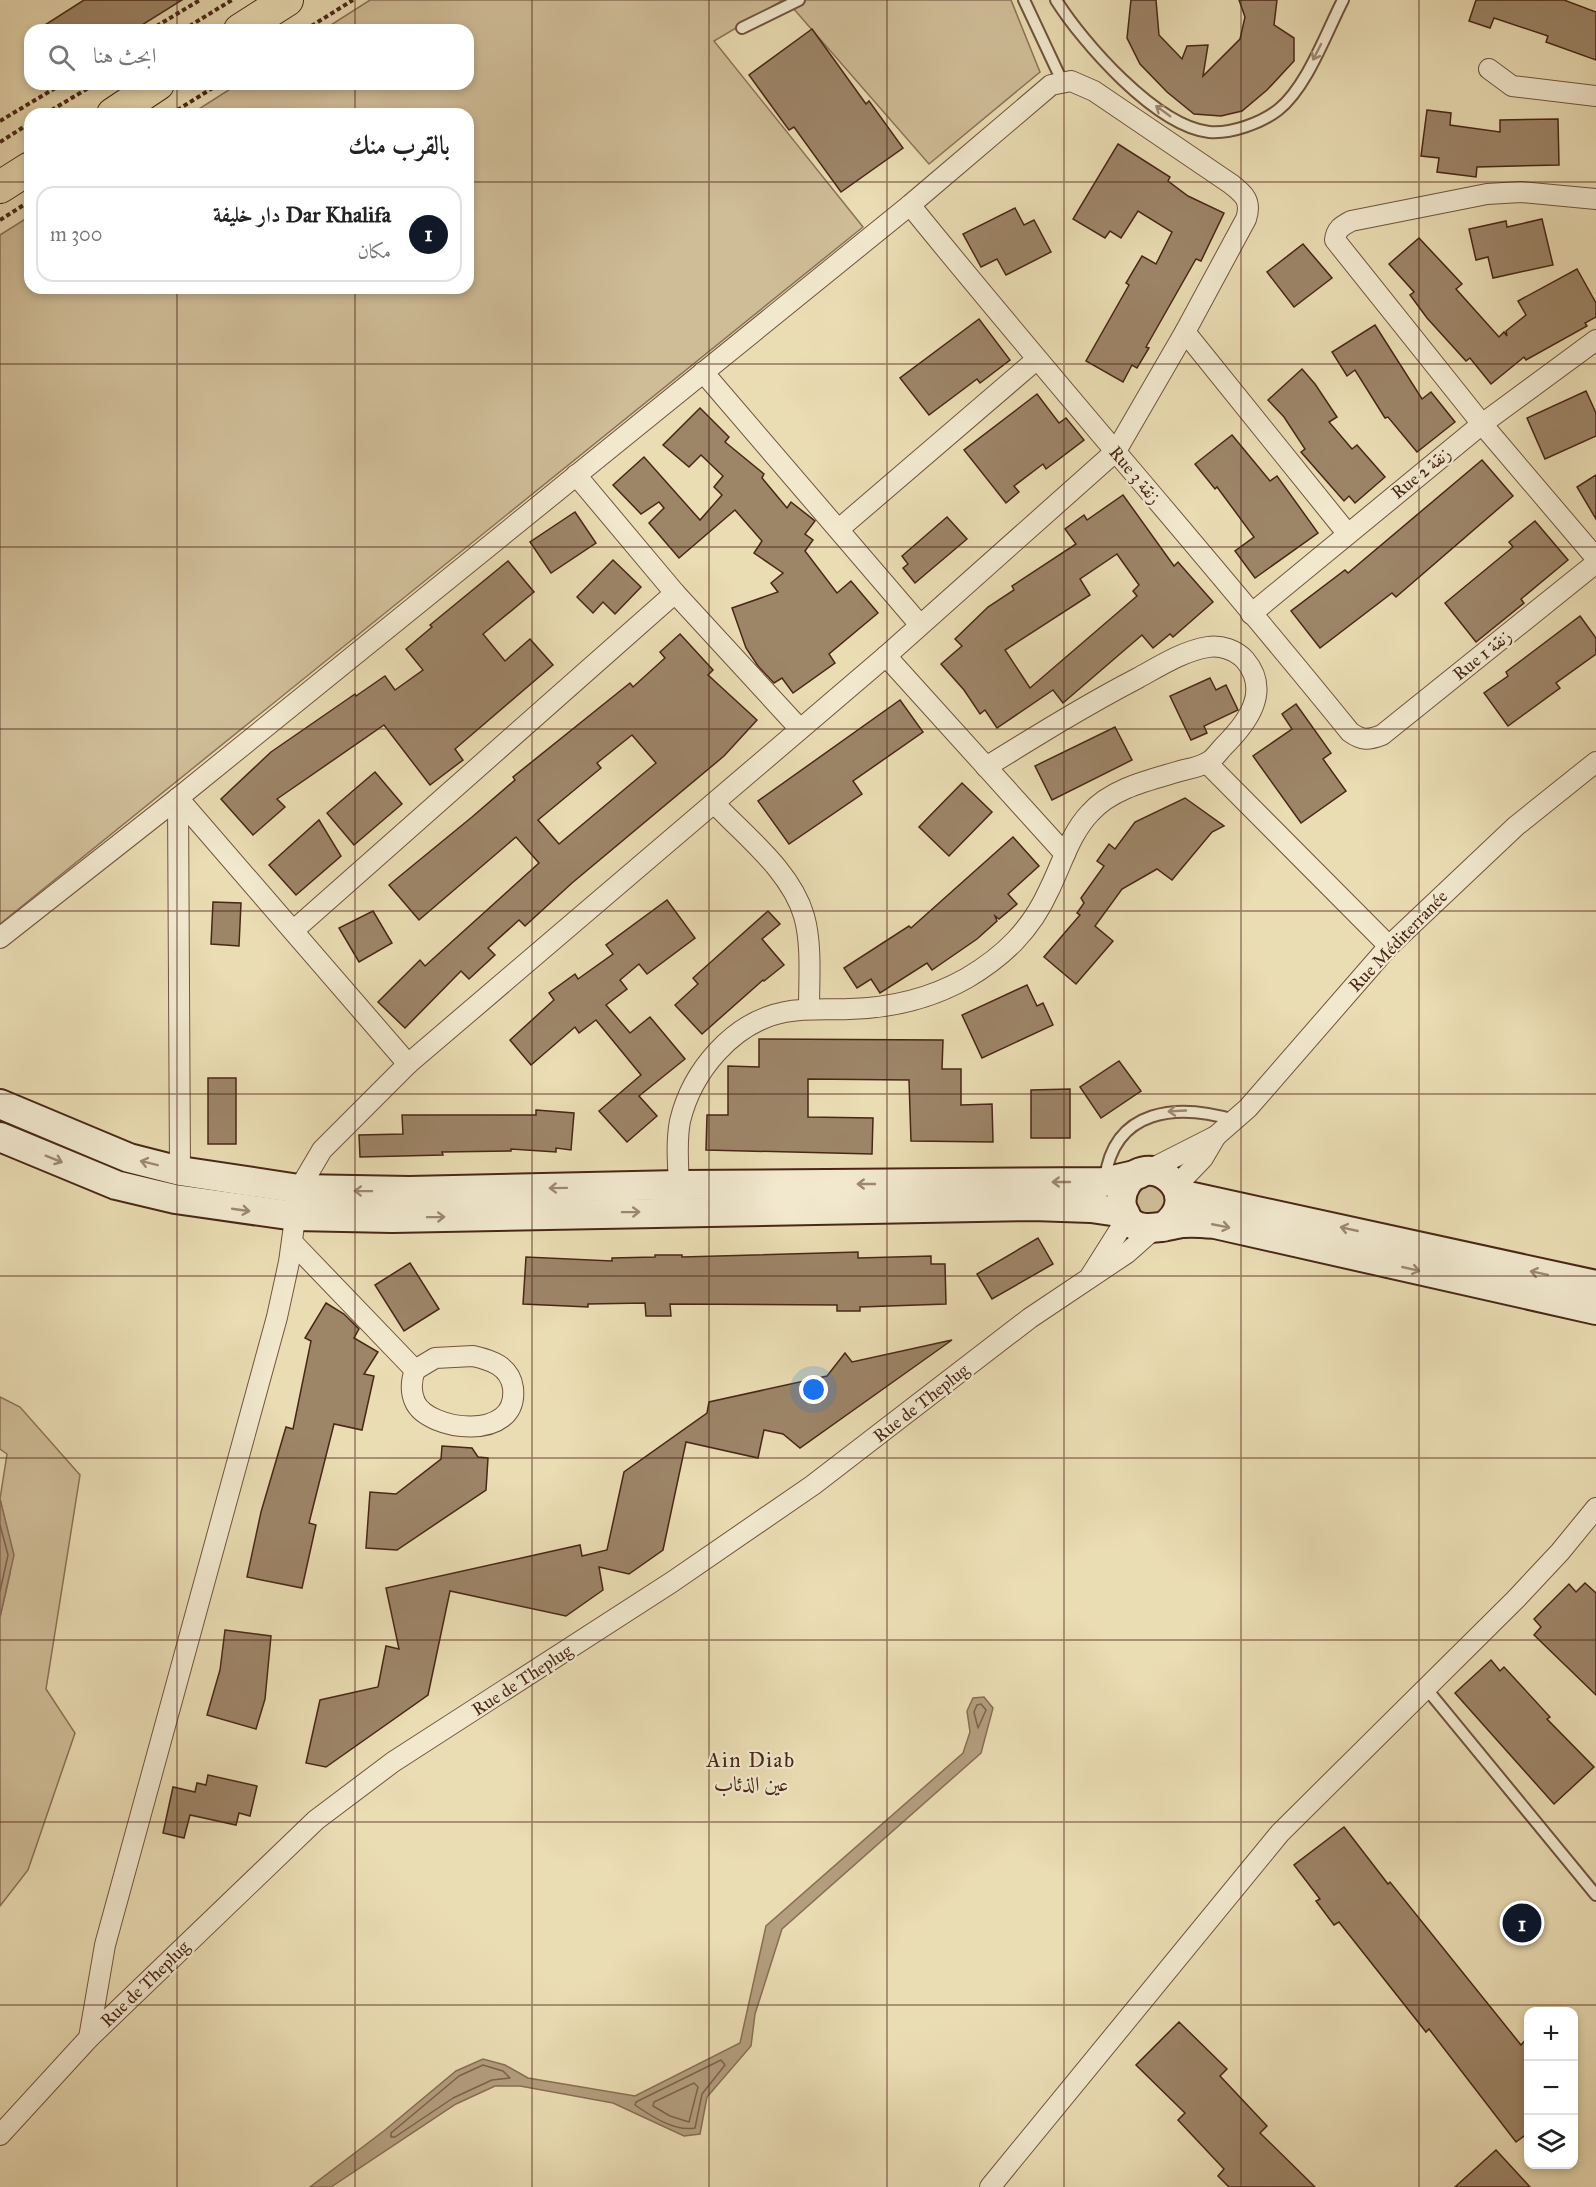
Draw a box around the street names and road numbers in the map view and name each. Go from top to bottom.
street label: Rue 3 زنقة [1104,442,1166,508]
street label: Rue 2 زنقة [1387,442,1455,504]
street label: Rue 1 زنقة [1448,625,1516,685]
street label: Rue Méditerranée [1344,886,1452,996]
street label: Rue de Theplug [869,1358,974,1448]
street label: Rue de Theplug [468,1639,577,1721]
street label: Rue de Theplug [96,1936,195,2033]

